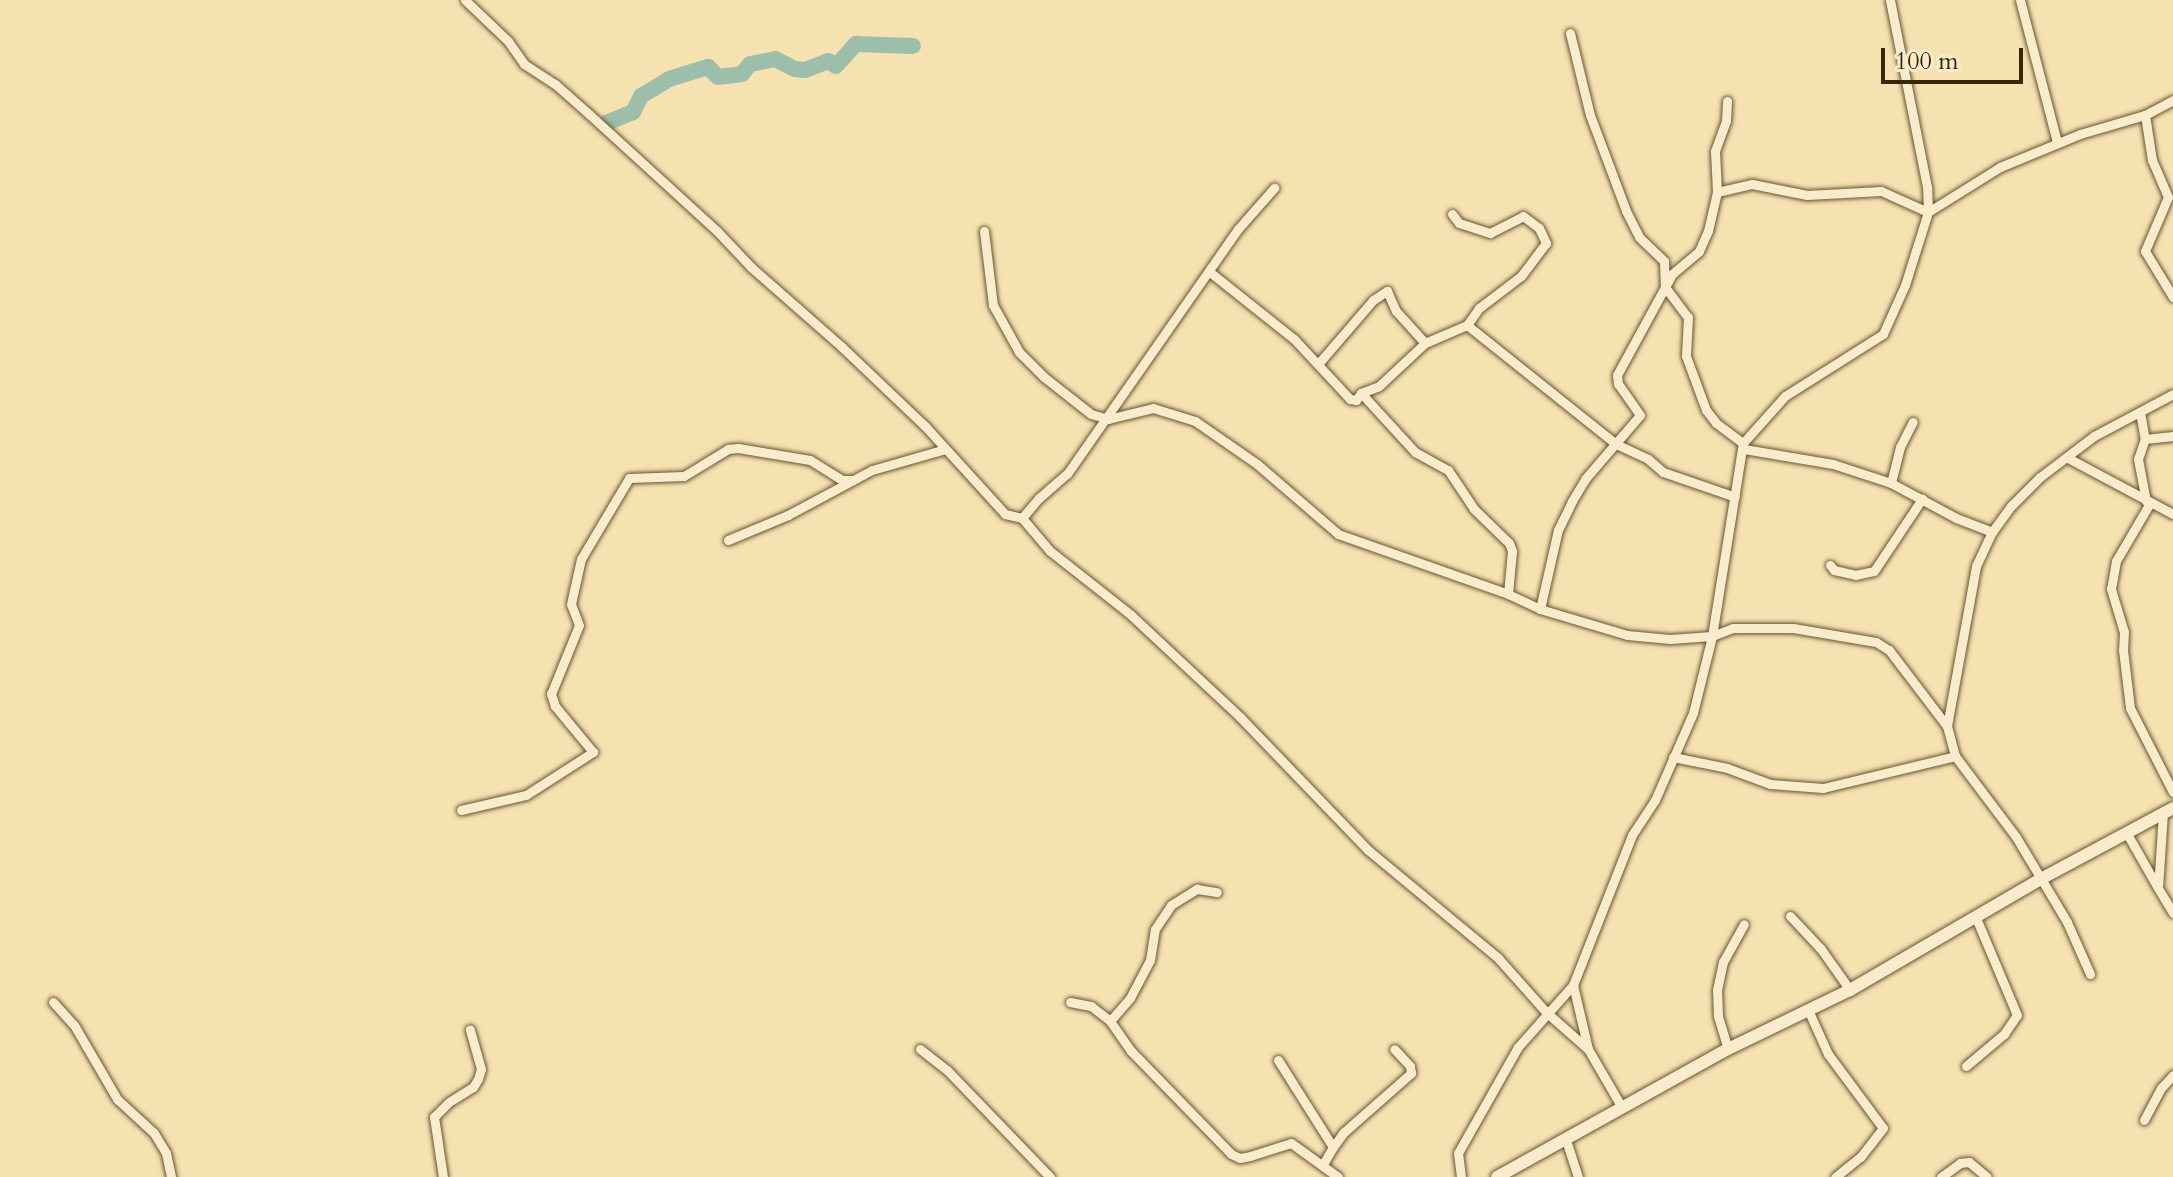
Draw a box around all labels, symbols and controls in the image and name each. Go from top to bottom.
scale bar [1885,32,2027,82]
text: 100 m [1895,45,1959,78]

